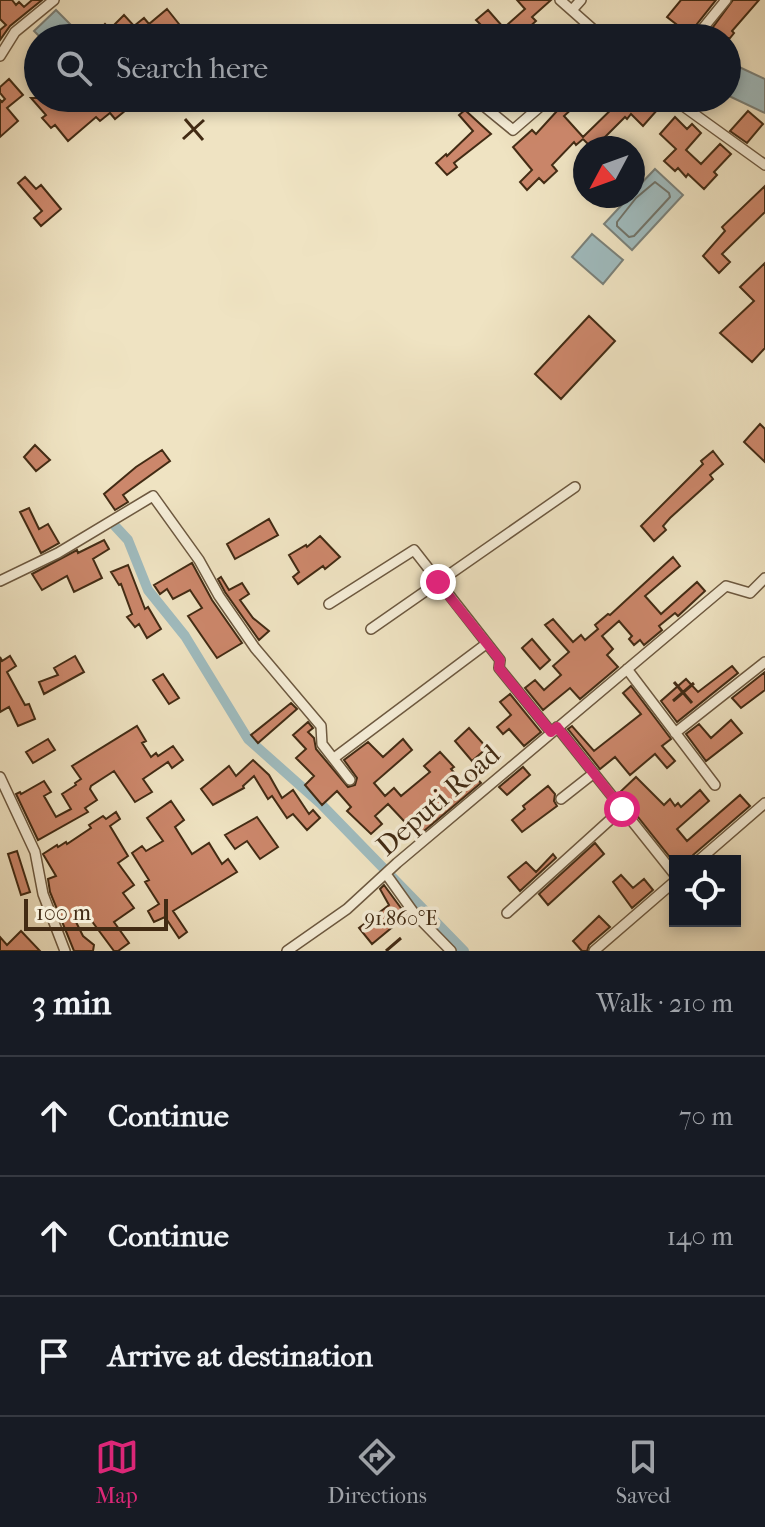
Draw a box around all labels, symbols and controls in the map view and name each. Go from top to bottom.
search box [24,24,741,112]
icon: search [52,46,96,90]
text: Search here [116,51,268,86]
north arrow [573,136,645,208]
route end [420,564,456,600]
street label: Deputi Road [370,737,507,863]
route start [604,791,640,827]
map controls [669,855,741,927]
button: locate [669,855,741,927]
scale bar [24,895,168,931]
text: 100 m [36,900,91,926]
text: 91.860°E [365,907,437,930]
text: 3 min [32,983,111,1023]
text: Walk · 210 m [596,988,733,1019]
icon: ahead [32,1094,76,1138]
text: Continue [108,1099,229,1134]
text: 70 m [679,1101,733,1132]
icon: ahead [32,1214,76,1258]
text: Continue [108,1219,229,1254]
text: 140 m [667,1221,733,1252]
icon: arrive [32,1334,76,1378]
text: Arrive at destination [108,1339,373,1374]
tab: Map [95,1435,139,1509]
tab: Directions [328,1435,427,1509]
tab: Saved [616,1435,670,1509]

